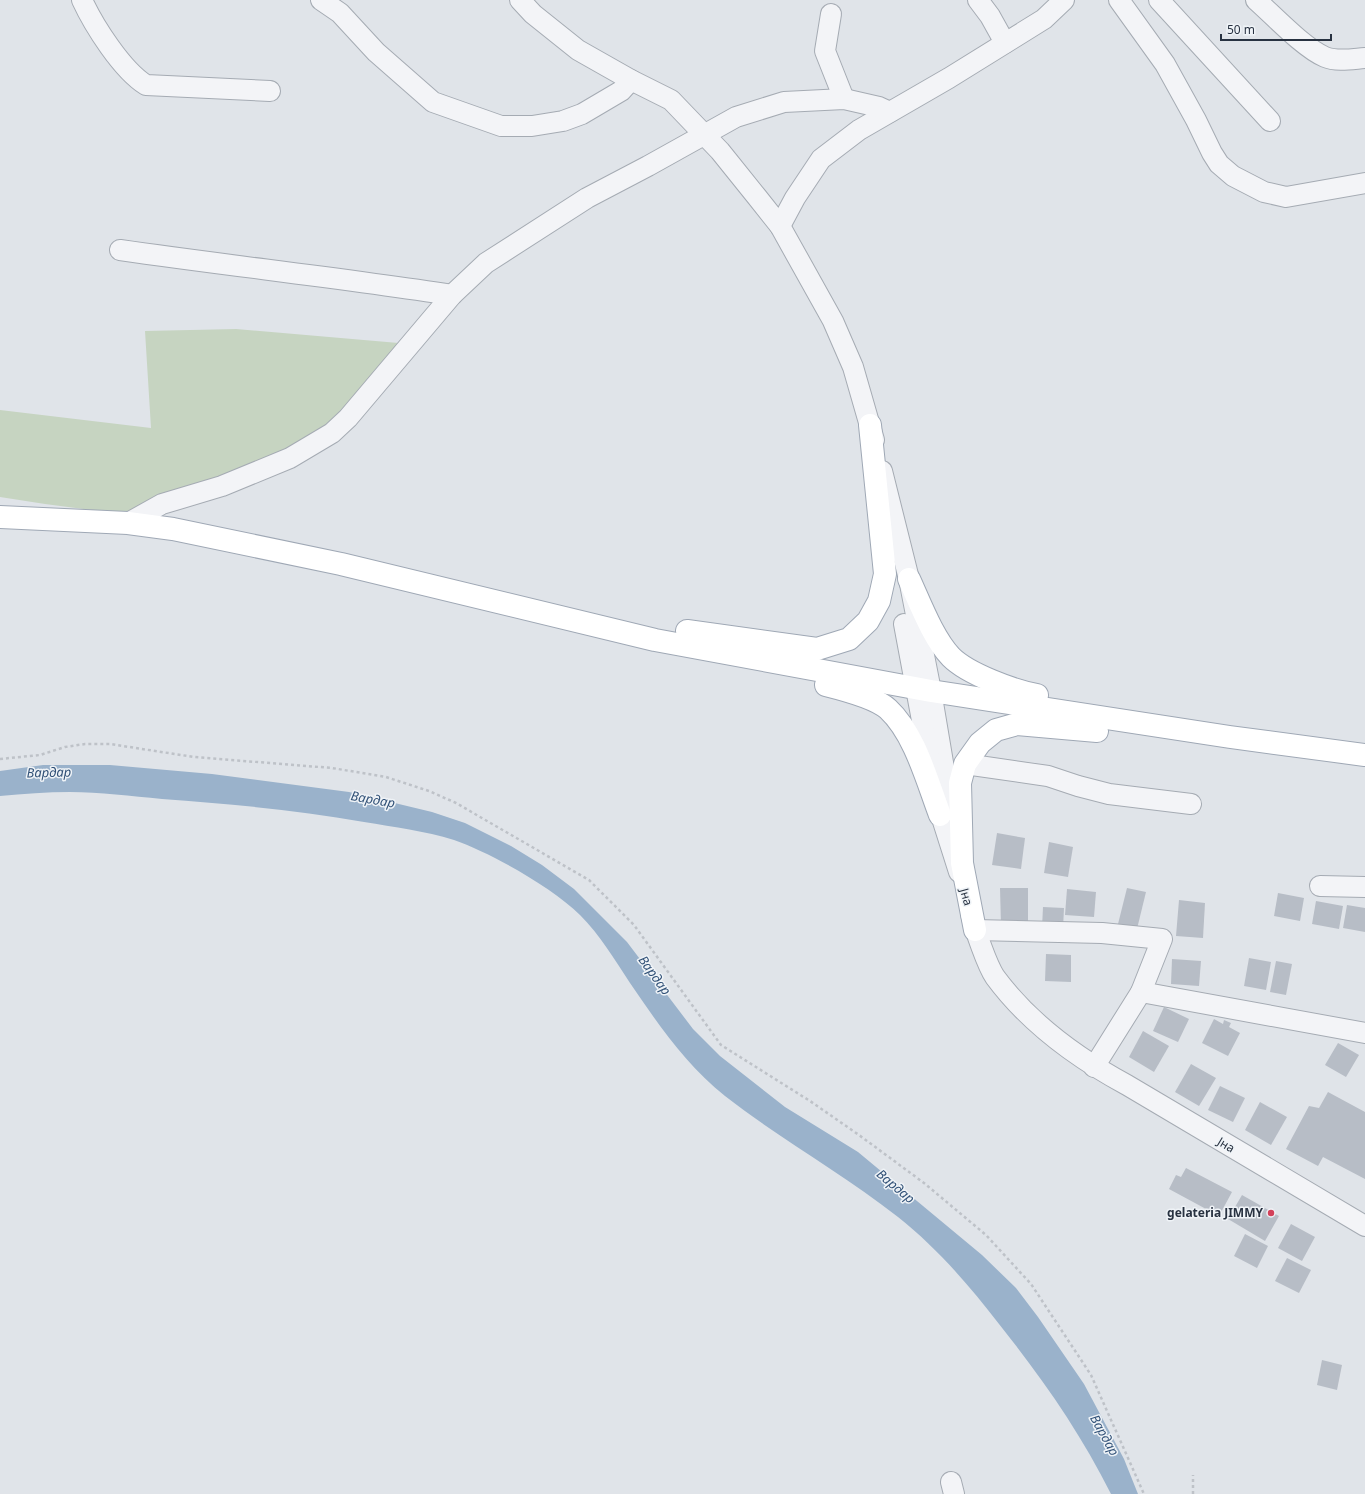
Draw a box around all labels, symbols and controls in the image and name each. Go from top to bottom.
scale bar [1221,16,1331,42]
text: 50 m [1227,21,1255,38]
water label: Вардар [27,763,71,781]
water label: Вардар [350,786,396,812]
street label: Јна [956,885,977,908]
water label: Вардар [635,952,675,998]
street label: Јна [1214,1132,1238,1156]
water label: Вардар [873,1165,919,1207]
place label: gelateria JIMMY [1167,1204,1263,1221]
marker: gelateria JIMMY [1266,1208,1276,1218]
water label: Вардар [1086,1411,1124,1459]

